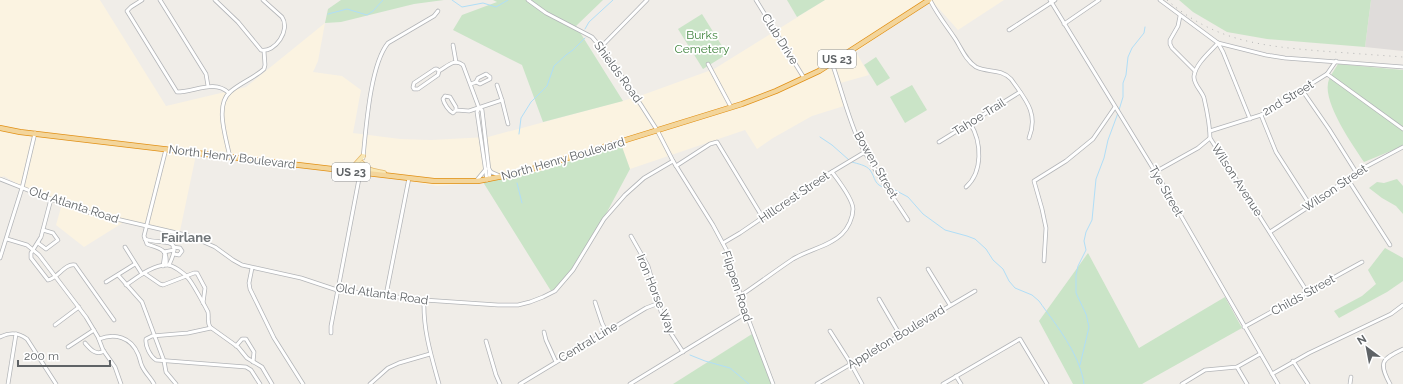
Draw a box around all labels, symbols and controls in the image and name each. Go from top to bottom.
street label: Club Drive [759,11,801,67]
park label: Burks Cemetery [675,28,730,56]
street label: Shields Road [591,39,645,105]
road number: US 23 [818,50,856,68]
street label: 2nd Street [1260,77,1316,119]
street label: Tahoe Trail [950,95,1008,139]
street label: Bowen Street [851,129,901,201]
street label: North Henry Boulevard [500,135,626,183]
street label: Wilson Avenue [1208,141,1266,219]
street label: North Henry Boulevard [168,142,296,172]
street label: Wilson Street [1300,161,1370,215]
road number: US 23 [332,163,370,181]
street label: Tye Street [1146,163,1186,219]
street label: Hillcrest Street [756,168,832,226]
street label: Old Atlanta Road [27,184,121,226]
district label: Fairlane [161,230,211,245]
street label: Flippen Road [719,249,755,323]
street label: Iron Horse Way [634,252,679,336]
street label: Childs Street [1269,272,1337,318]
street label: Old Atlanta Road [335,281,429,307]
street label: Appleton Boulevard [845,302,947,372]
street label: Central Line [556,319,620,365]
north arrow [1347,328,1387,368]
text: N [1355,332,1369,348]
scale bar [18,342,110,368]
text: 200 m [24,349,59,363]

